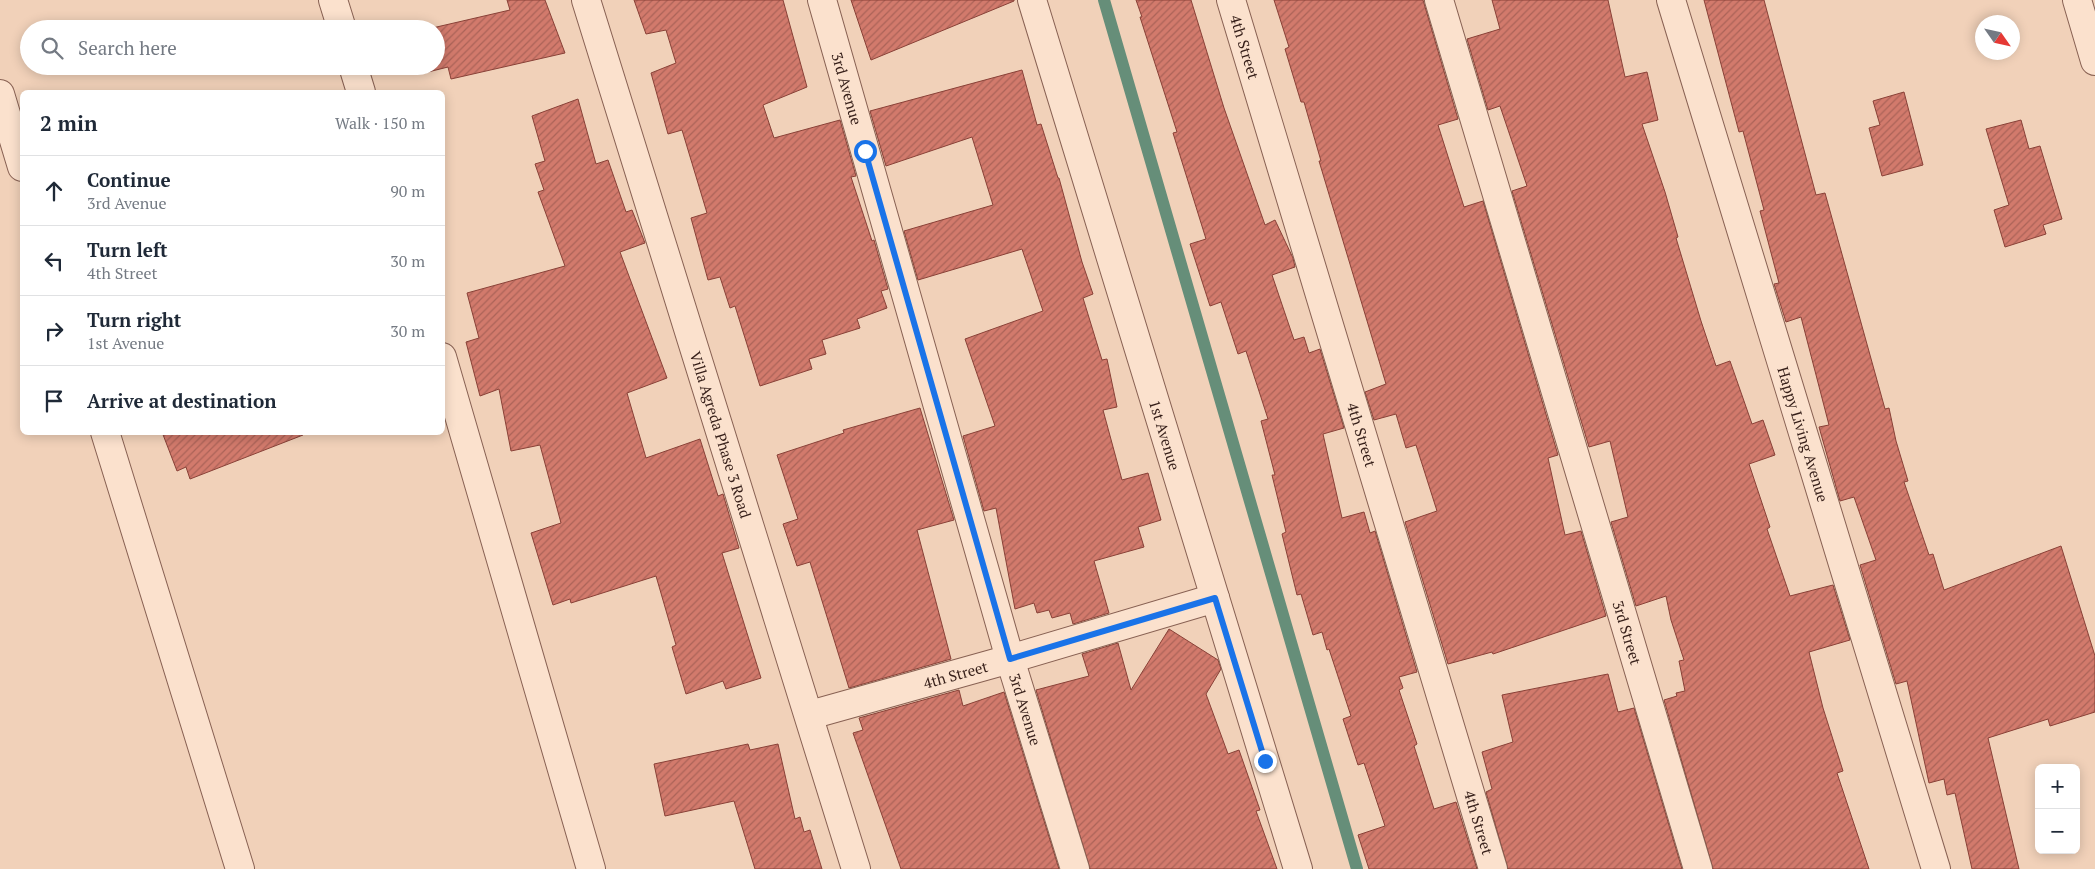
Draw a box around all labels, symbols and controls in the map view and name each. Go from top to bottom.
street label: 4th Street [1226,12,1264,82]
north arrow [1975,15,2020,60]
search box [20,20,445,75]
icon: search [38,34,66,62]
text: Search here [78,35,177,60]
street label: 3rd Avenue [827,50,867,127]
text: 2 min [40,109,97,137]
text: Walk · 150 m [335,112,425,134]
route start [854,140,877,163]
text: Continue [87,167,171,192]
icon: ahead [40,177,68,205]
text: 90 m [390,180,425,202]
text: 3rd Avenue [87,192,167,214]
text: Turn left [87,237,168,262]
icon: left [40,247,68,275]
text: 30 m [390,250,425,272]
text: 4th Street [87,262,157,284]
text: Turn right [87,307,181,332]
icon: right [40,317,68,345]
text: 30 m [390,320,425,342]
text: 1st Avenue [87,332,164,354]
street label: Villa Agreda Phase 3 Road [686,349,756,520]
street label: Happy Living Avenue [1773,364,1834,504]
icon: arrive [40,387,68,415]
text: Arrive at destination [87,388,276,413]
street label: 1st Avenue [1145,397,1185,473]
street label: 4th Street [1343,400,1381,470]
street label: 3rd Street [1609,598,1647,667]
street label: 4th Street [921,656,990,693]
street label: 3rd Avenue [1005,671,1046,748]
route end [1254,750,1277,773]
map controls [2035,764,2080,854]
button: + [2035,764,2080,809]
street label: 4th Street [1460,788,1498,857]
button: − [2035,809,2080,854]

